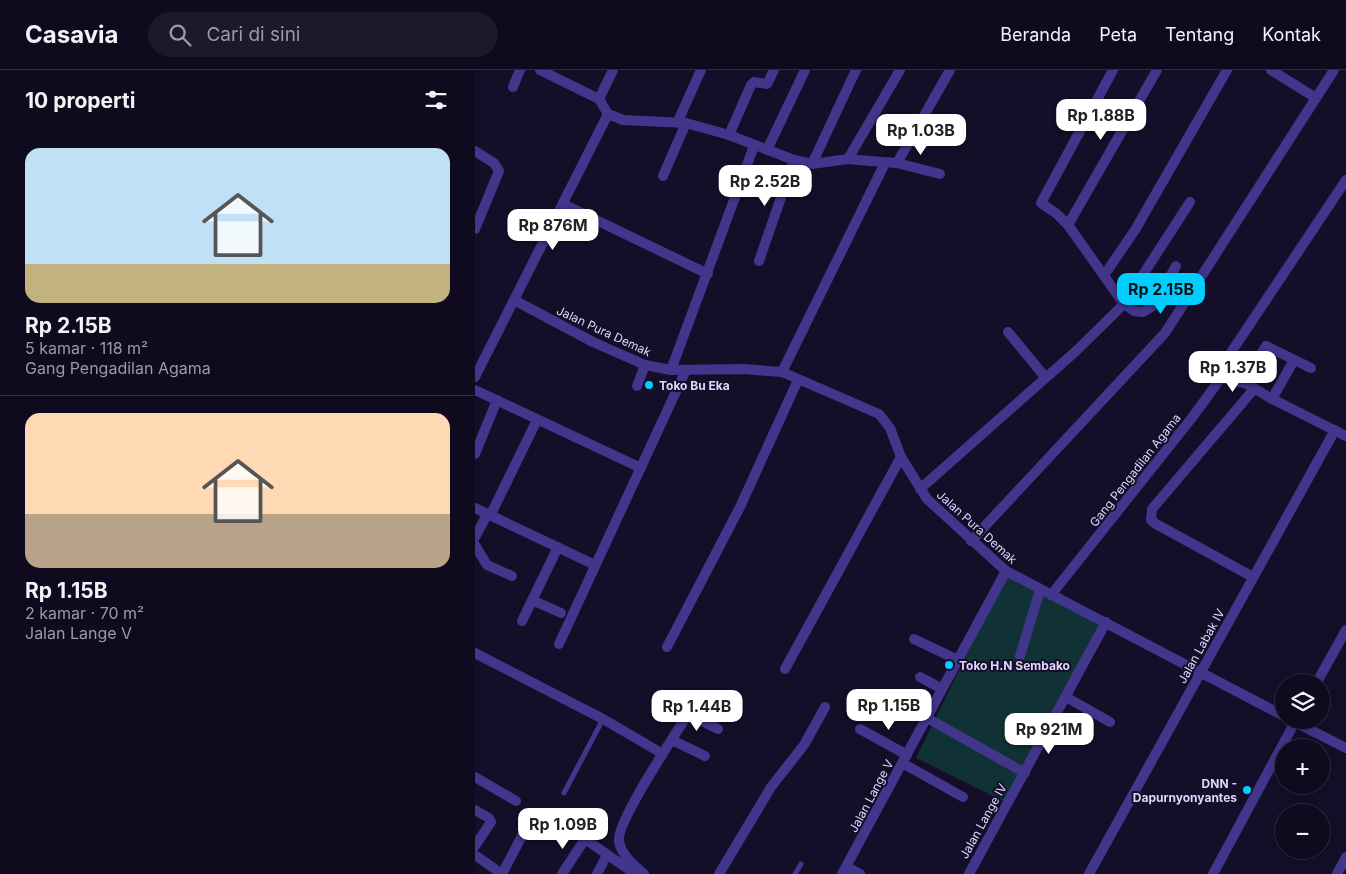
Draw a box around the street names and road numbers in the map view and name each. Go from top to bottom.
street label: Jalan Pura Demak [554,303,654,360]
street label: Gang Pengadilan Agama [1086,410,1184,530]
street label: Jalan Pura Demak [934,487,1020,567]
street label: Jalan Labak IV [1174,606,1228,686]
street label: Jalan Lange V [846,757,896,835]
street label: Jalan Lange IV [956,781,1010,861]

